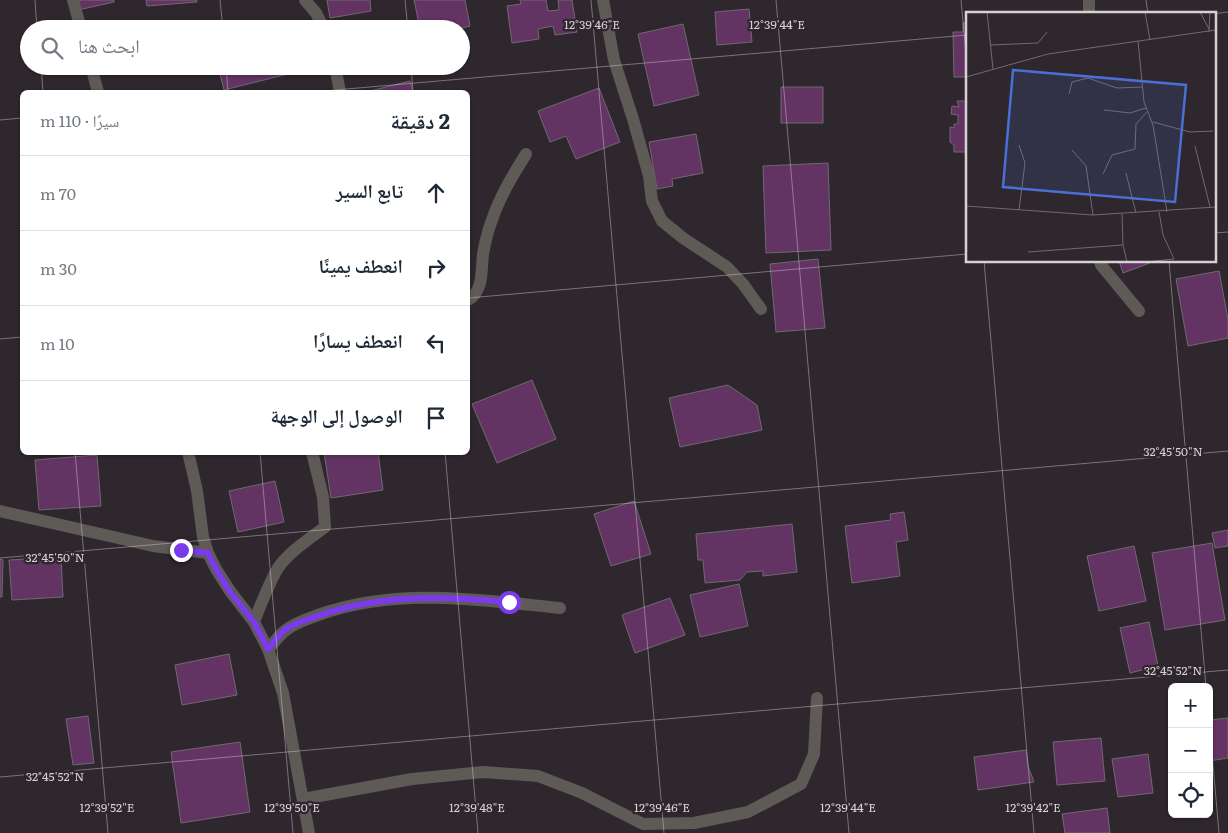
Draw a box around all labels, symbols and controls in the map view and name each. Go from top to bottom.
inset map [966,12,1216,262]
text: 12°39'46"E [564,15,620,33]
text: 12°39'44"E [749,15,805,33]
search box [20,20,470,75]
text: ابحث هنا [78,31,140,59]
icon: search [38,34,66,62]
text: 2 دقيقة [390,104,450,135]
text: سيرًا · 110 m [40,108,119,132]
text: تابع السير [336,176,403,204]
icon: ahead [422,179,450,207]
text: 70 m [40,181,76,205]
text: انعطف يمينًا [319,251,403,279]
icon: right [422,254,450,282]
text: 30 m [40,256,77,280]
text: انعطف يسارًا [313,326,403,354]
icon: left [422,329,450,357]
text: 10 m [40,331,75,355]
text: الوصول إلى الوجهة [270,401,403,429]
icon: arrive [422,404,450,432]
text: 32°45'50"N [1143,442,1203,460]
route end [170,539,193,562]
text: 32°45'50"N [25,548,85,566]
route start [498,591,521,614]
text: 32°45'52"N [1144,661,1202,679]
map controls [1168,683,1213,818]
button: + [1168,683,1213,728]
button: − [1168,728,1213,773]
text: 32°45'52"N [26,767,84,785]
button: locate [1168,773,1213,818]
text: 12°39'52"E [80,798,135,816]
text: 12°39'50"E [264,798,320,816]
text: 12°39'48"E [449,798,505,816]
text: 12°39'46"E [634,798,690,816]
text: 12°39'44"E [820,798,876,816]
text: 12°39'42"E [1005,798,1061,816]

